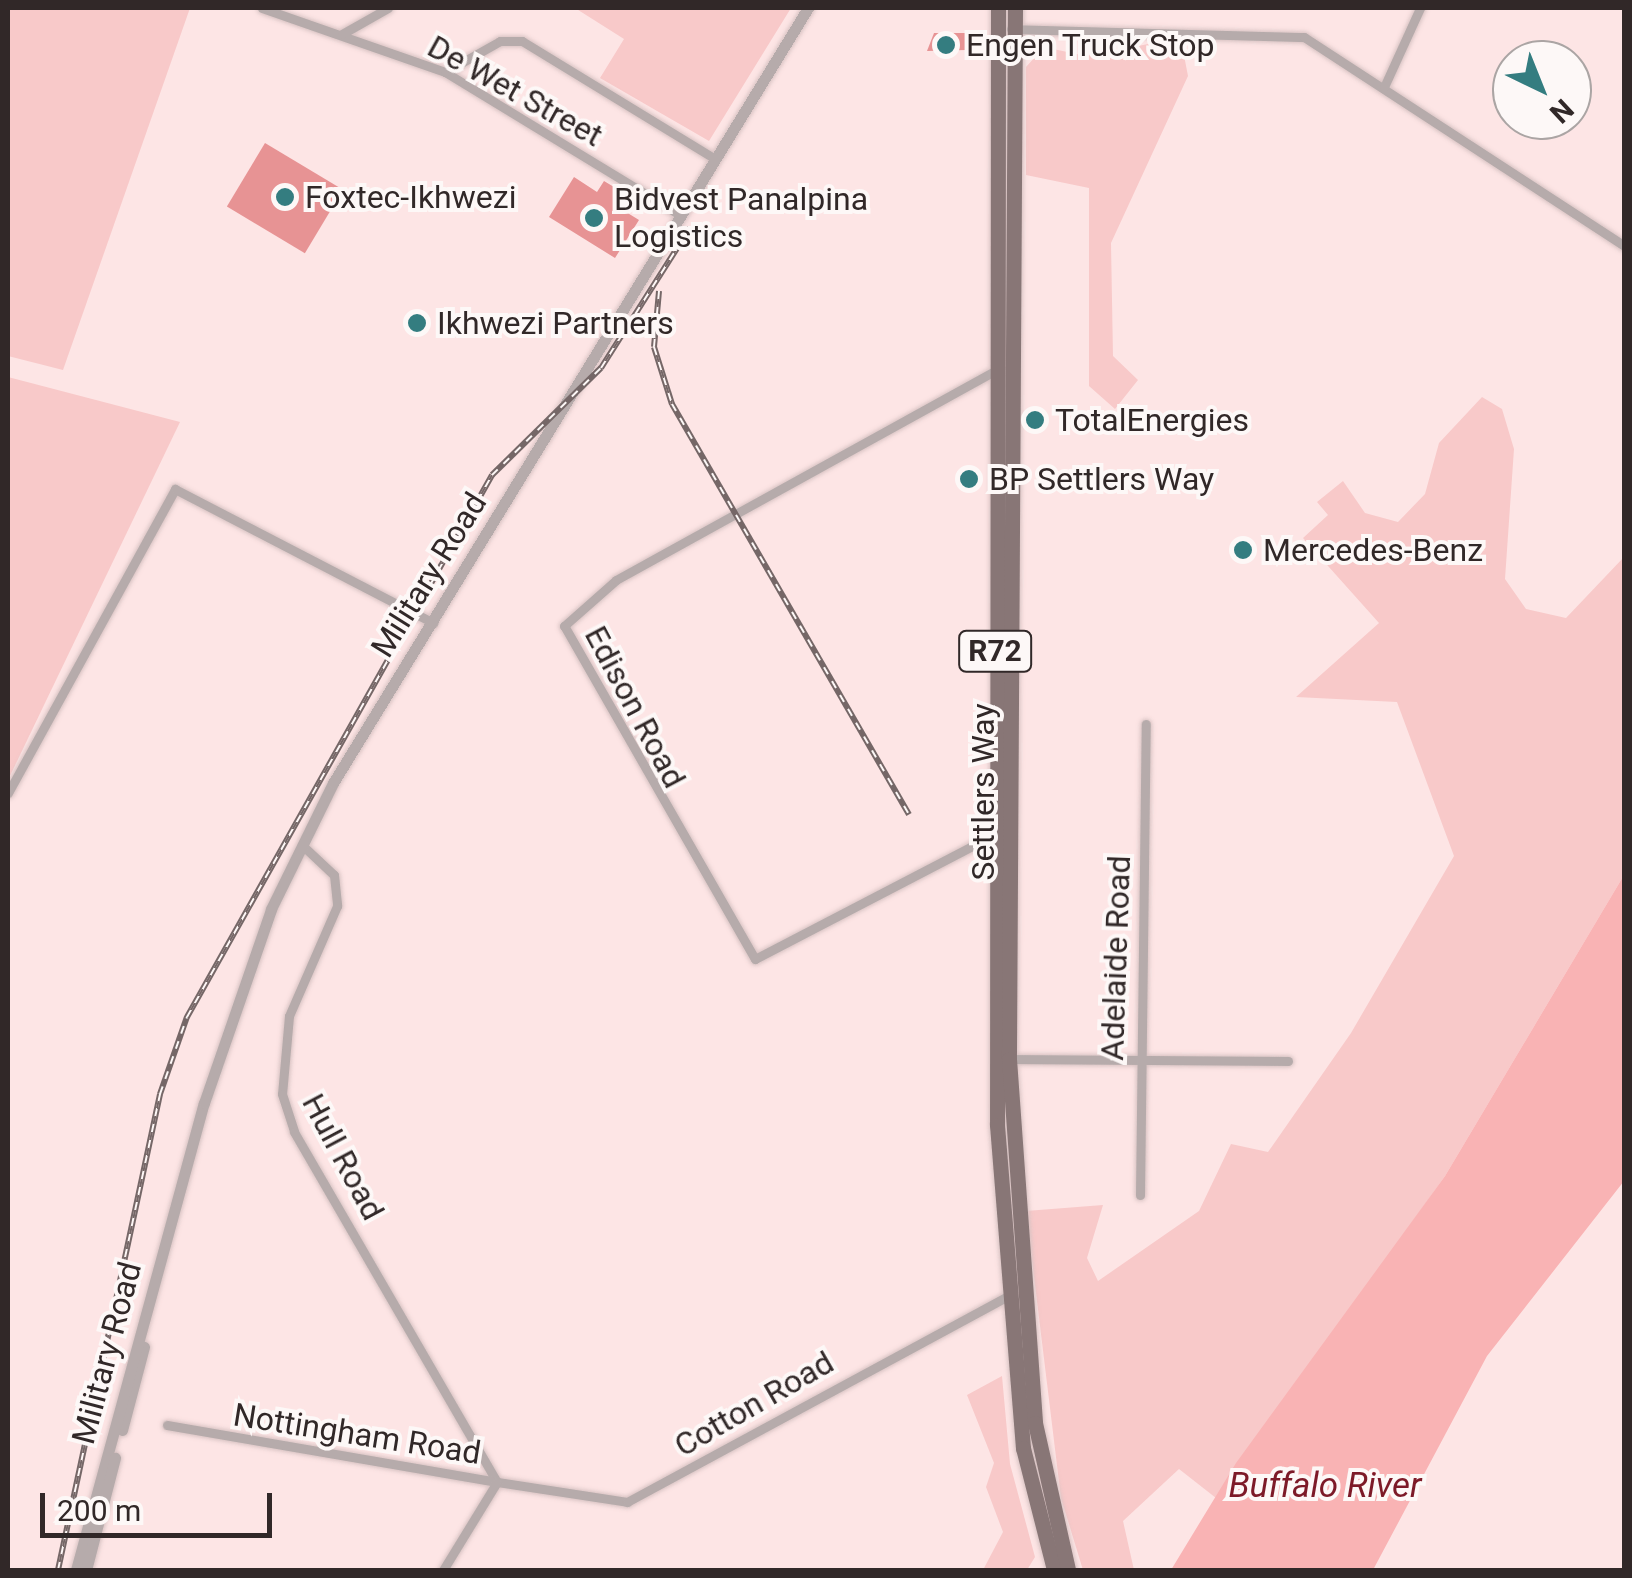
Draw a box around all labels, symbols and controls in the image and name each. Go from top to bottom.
place label: Engen Truck Stop [966,26,1215,64]
street label: De Wet Street [421,27,609,155]
marker: Engen Truck Stop [935,34,957,56]
north arrow [1492,40,1592,140]
text: N [1543,92,1580,130]
place label: Foxtec-Ikhwezi [305,178,516,216]
place label: Bidvest Panalpina Logistics [614,181,868,256]
marker: Foxtec-Ikhwezi [274,186,296,208]
marker: Bidvest Panalpina Logistics [583,207,605,229]
place label: Ikhwezi Partners [437,304,674,342]
marker: Ikhwezi Partners [406,312,428,334]
place label: TotalEnergies [1055,401,1249,439]
marker: TotalEnergies [1024,409,1046,431]
place label: BP Settlers Way [989,460,1214,498]
marker: BP Settlers Way [958,468,980,490]
street label: Military Road [363,486,495,664]
place label: Mercedes-Benz [1263,531,1483,569]
marker: Mercedes-Benz [1232,539,1254,561]
street label: Edison Road [576,620,694,794]
road number: R72 [958,626,1032,676]
street label: Settlers Way [964,703,1002,881]
street label: Adelaide Road [1093,855,1139,1061]
street label: Hull Road [294,1087,392,1227]
street label: Military Road [64,1258,150,1448]
street label: Cotton Road [668,1343,840,1465]
street label: Nottingham Road [231,1395,483,1473]
water label: Buffalo River [1228,1465,1422,1507]
scale bar [45,1473,278,1535]
text: 200 m [57,1493,141,1528]

